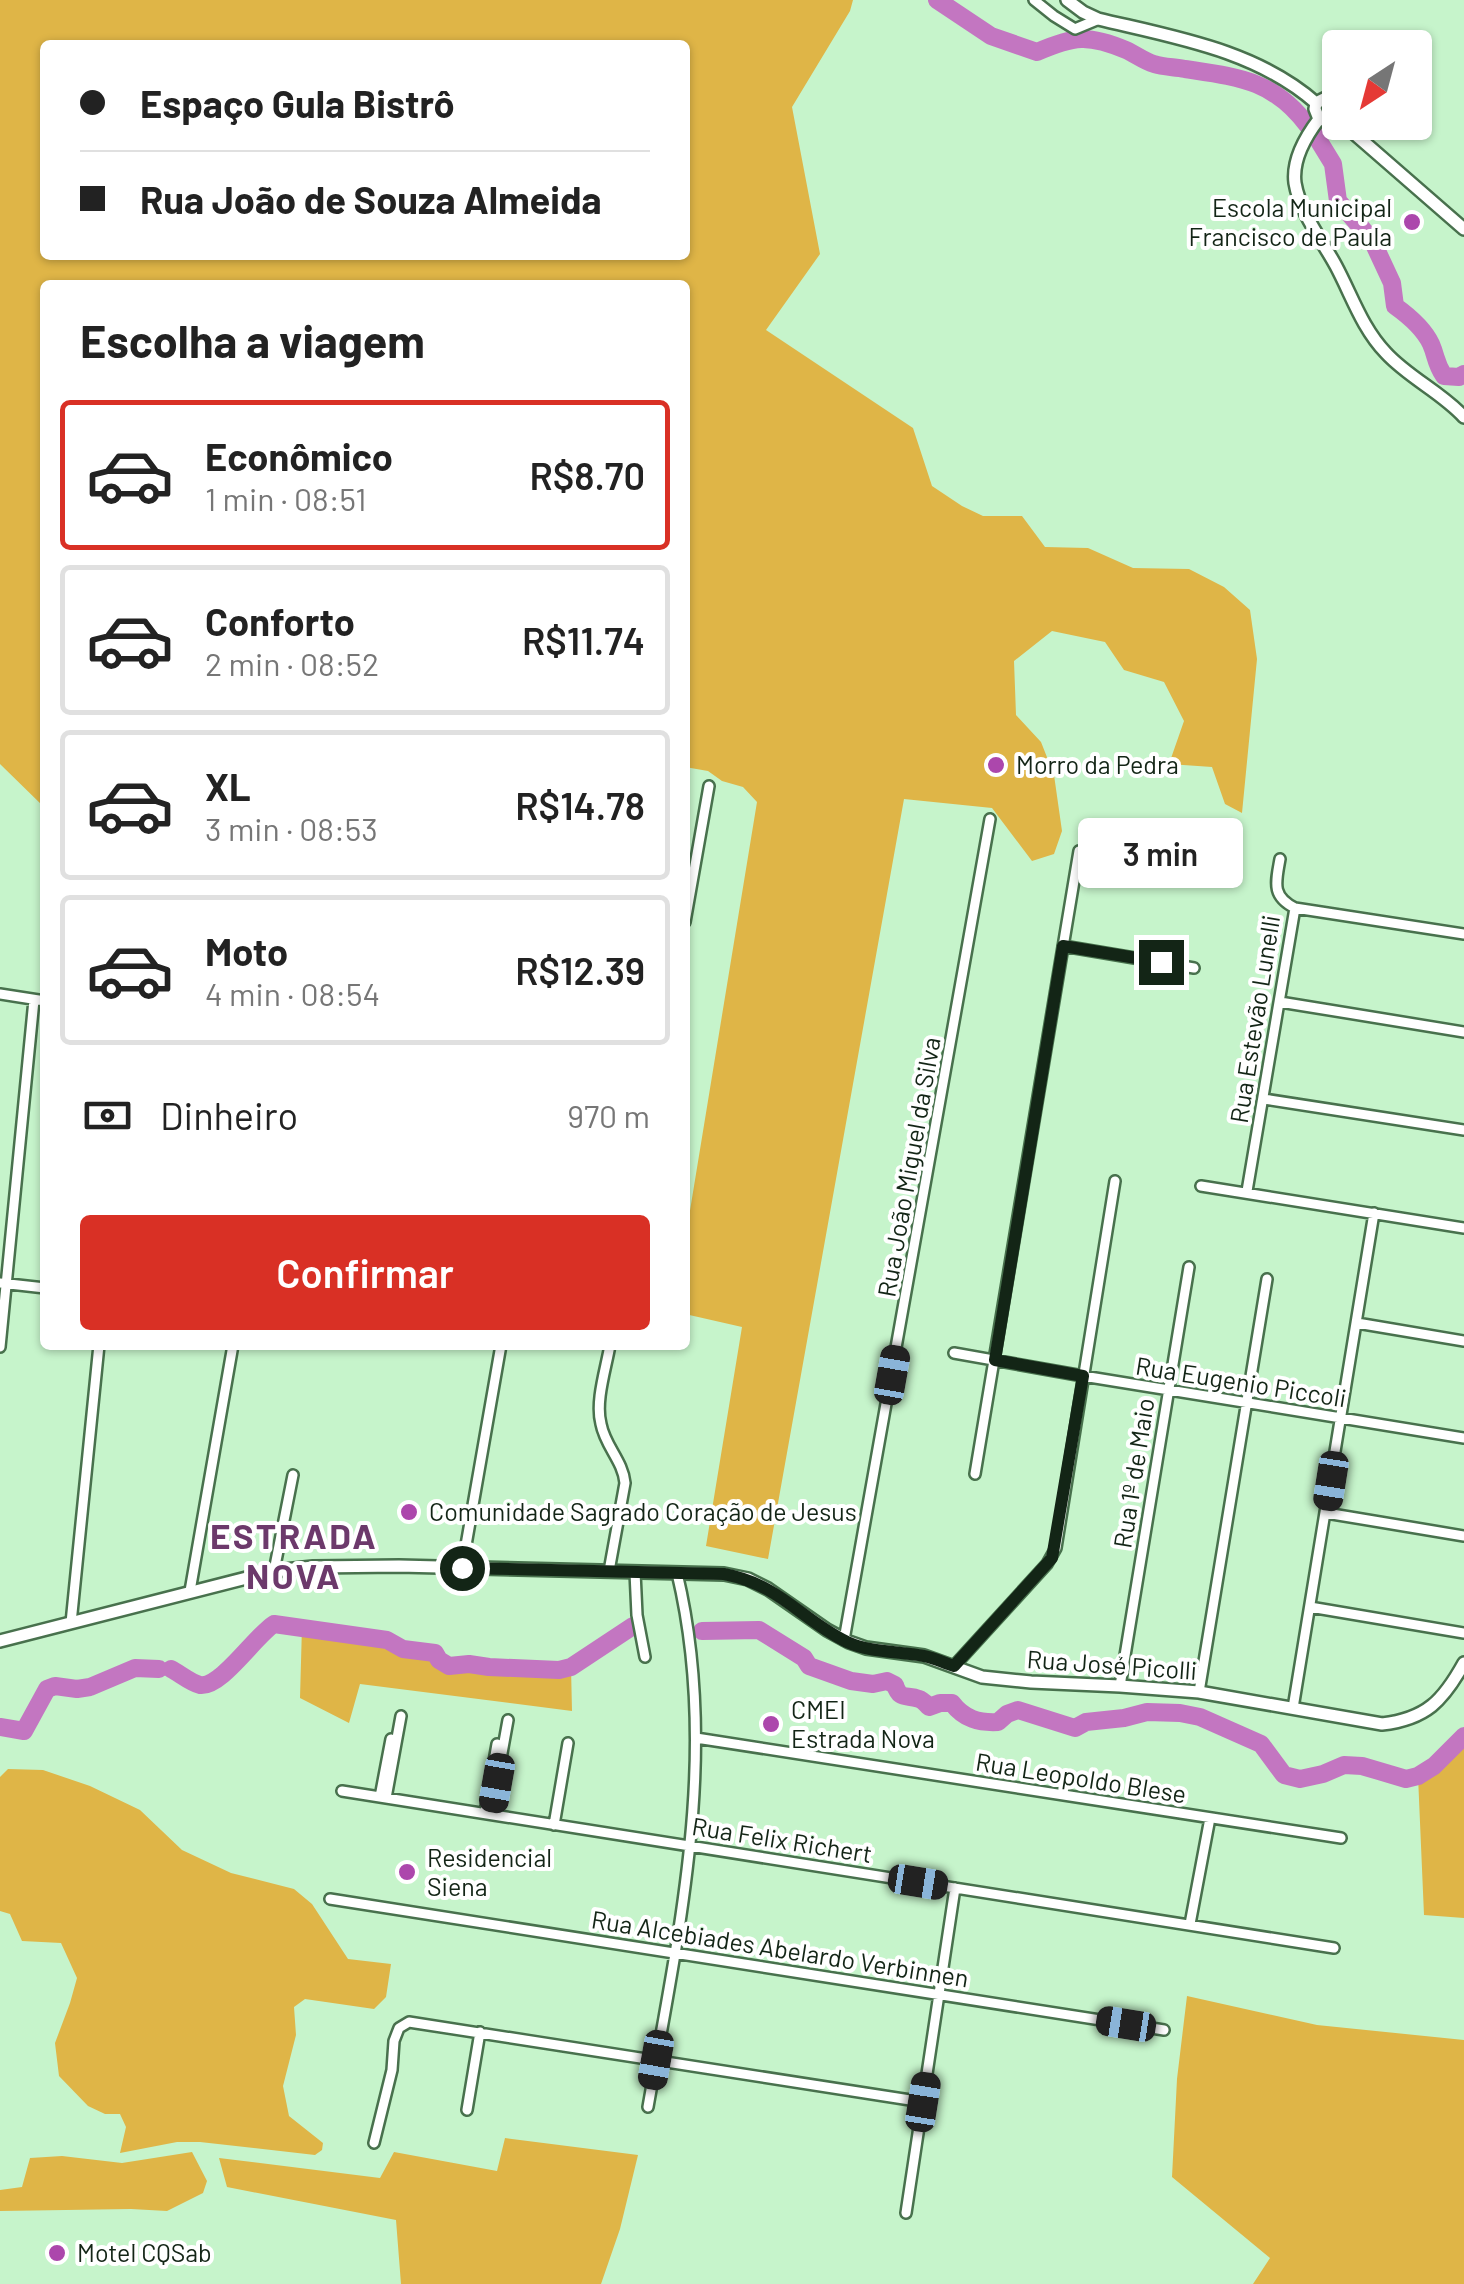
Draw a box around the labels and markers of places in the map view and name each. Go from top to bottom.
place label: Escola Municipal Francisco de Paula [1189,192,1392,251]
marker: Escola Municipal Francisco de Paula [1401,211,1423,233]
place label: Morro da Pedra [1016,749,1179,779]
marker: Morro da Pedra [985,754,1007,776]
place label: Comunidade Sagrado Coração de Jesus [429,1496,857,1526]
marker: Comunidade Sagrado Coração de Jesus [398,1501,420,1523]
place label: CMEI Estrada Nova [791,1694,935,1753]
marker: CMEI Estrada Nova [760,1713,782,1735]
place label: Residencial Siena [427,1842,552,1901]
marker: Residencial Siena [396,1861,418,1883]
place label: Motel CQSab [77,2237,212,2267]
marker: Motel CQSab [46,2242,68,2264]

